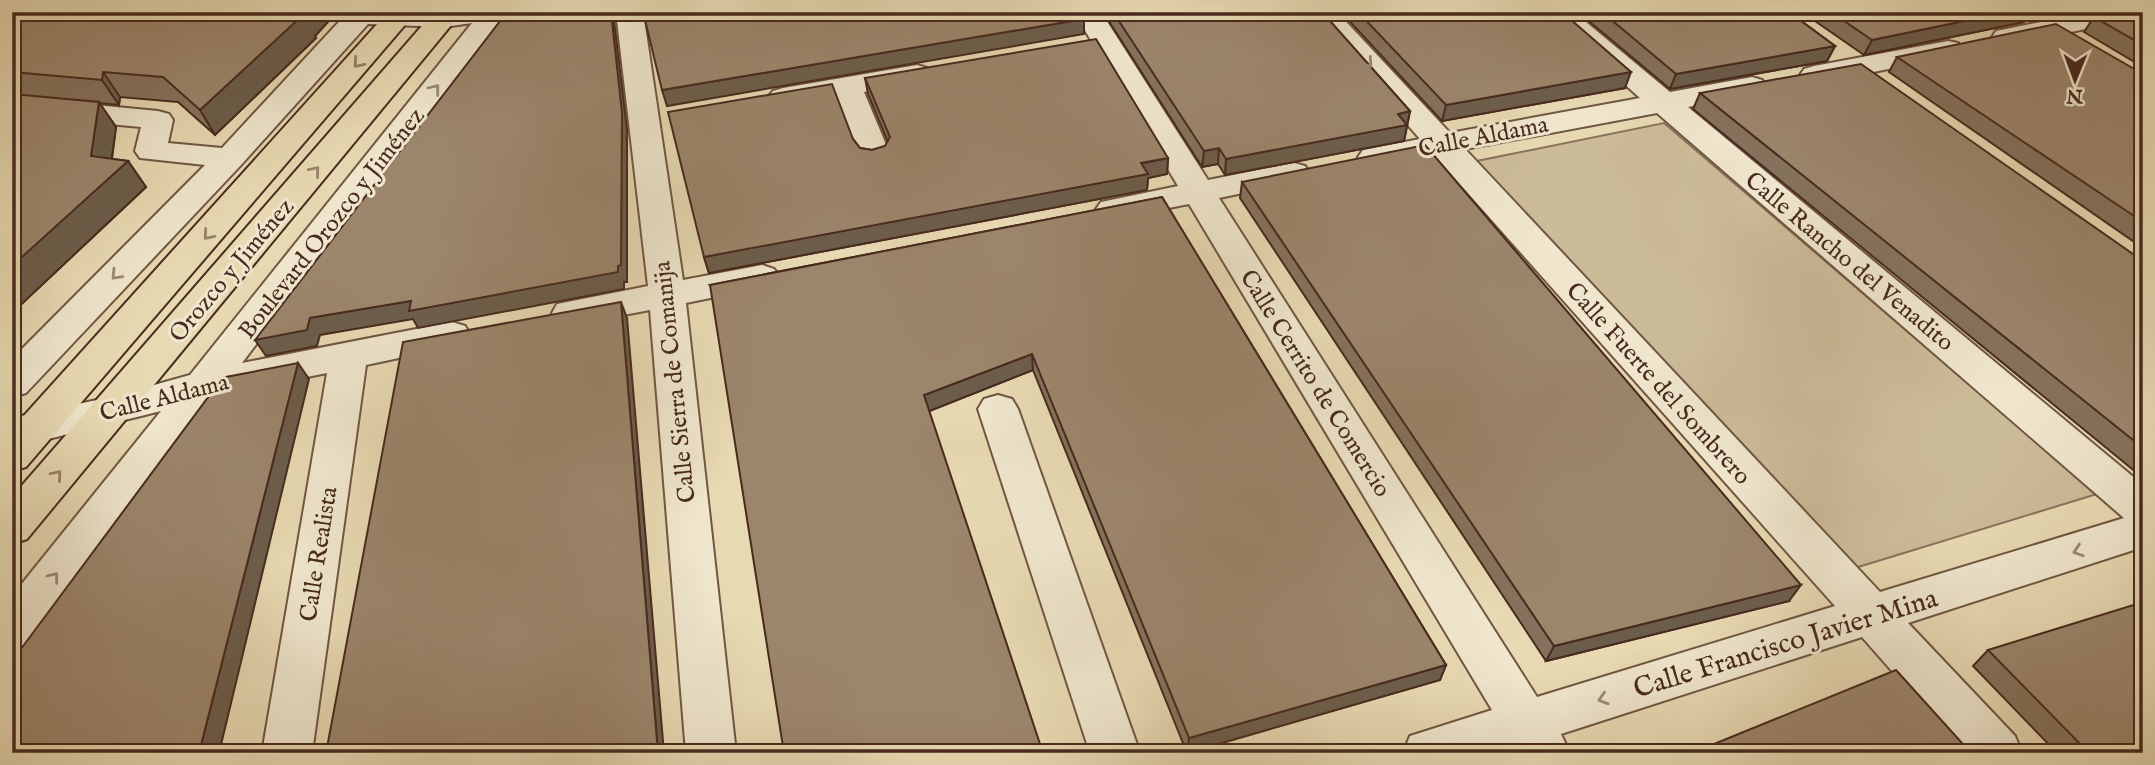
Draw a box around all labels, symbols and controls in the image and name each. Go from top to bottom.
north arrow [2039,46,2110,116]
one-way arrow [354,55,366,68]
one-way arrow [1359,55,1372,68]
text: N [2066,83,2084,107]
one-way arrow [427,84,440,97]
street label: Boulevard Orozco y Jiménez [232,102,430,344]
street label: Calle Aldama [1416,110,1551,165]
street label: Calle Rancho del Venadito [1738,165,1960,359]
one-way arrow [307,166,319,179]
street label: Orozco y Jiménez [163,192,299,348]
one-way arrow [204,226,216,239]
street label: Calle Sierra de Comanija [647,259,704,504]
street label: Calle Cerrito de Comercio [1232,264,1397,503]
one-way arrow [112,267,125,280]
street label: Calle Fuerte del Sombrero [1559,276,1757,492]
street label: Calle Aldama [97,367,233,429]
one-way arrow [48,470,61,483]
street label: Calle Realista [294,484,346,624]
one-way arrow [2072,543,2084,557]
one-way arrow [46,573,59,585]
street label: Calle Francisco Javier Mina [1630,581,1943,707]
one-way arrow [1597,690,1609,705]

